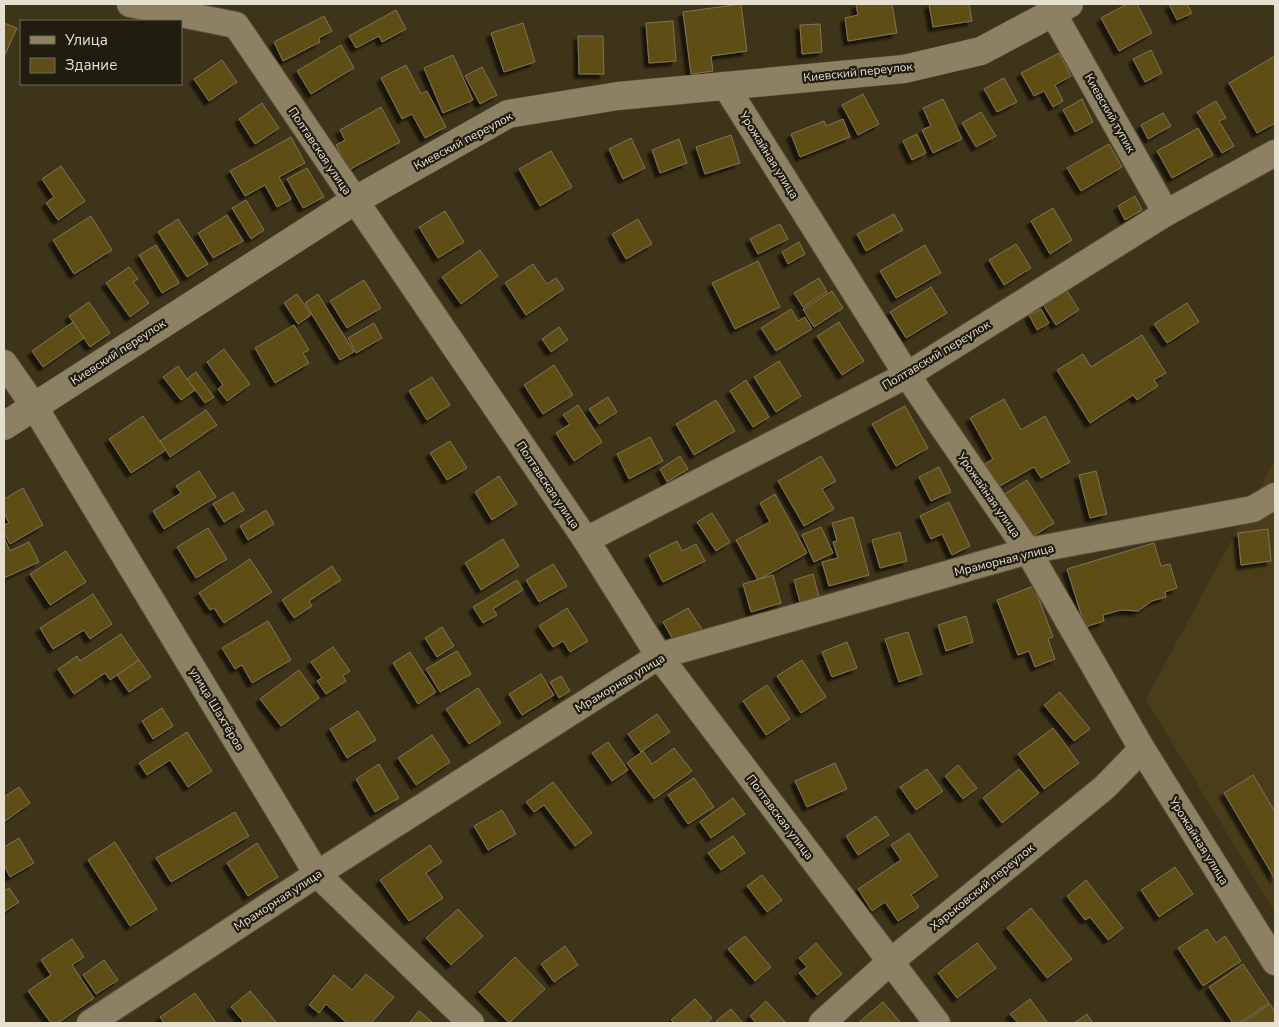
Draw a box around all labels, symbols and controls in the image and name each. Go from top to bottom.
legend [20,20,182,85]
text: Улица [64,30,108,50]
text: Здание [65,55,117,75]
street label: Киевский переулок [803,58,914,86]
street label: Киевский тупик [1081,71,1139,156]
street label: Полтавская улица [285,104,355,198]
street label: Урожайная улица [735,107,802,202]
street label: Киевский переулок [411,108,516,174]
street label: Киевский переулок [68,315,169,389]
street label: Полтавский переулок [879,316,993,394]
street label: Полтавская улица [513,438,583,532]
street label: Урожайная улица [953,448,1024,541]
street label: Мраморная улица [952,540,1056,580]
street label: Мраморная улица [572,650,668,716]
street label: улица Шахтёров [186,664,248,754]
street label: Полтавская улица [743,771,817,863]
street label: Урожайная улица [1165,793,1232,888]
street label: Харьковский переулок [927,840,1038,934]
street label: Мраморная улица [231,865,325,935]

